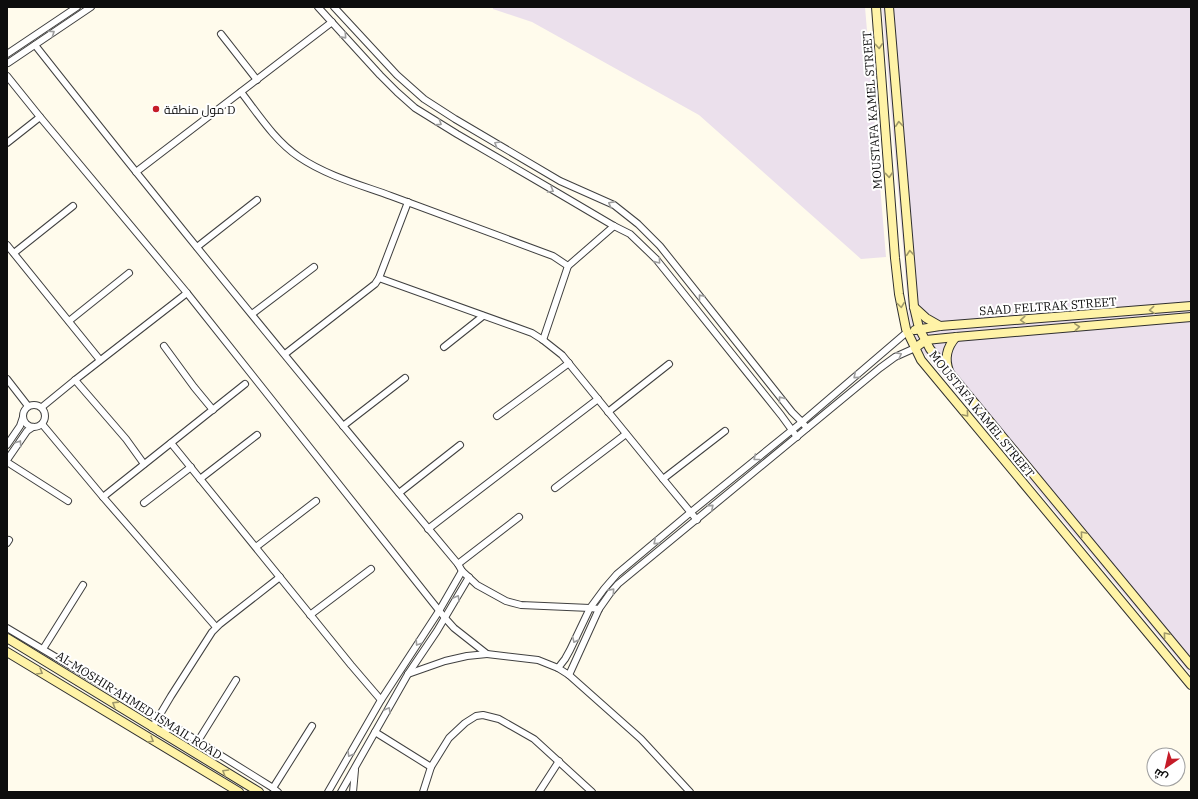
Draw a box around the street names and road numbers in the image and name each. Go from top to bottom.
street label: MOUSTAFA KAMEL STREET [859,30,885,190]
street label: SAAD FELTRAK STREET [979,294,1117,318]
street label: MOUSTAFA KAMEL STREET [926,348,1038,481]
street label: AL MOSHIR AHMED ISMAIL ROAD [53,648,225,762]

